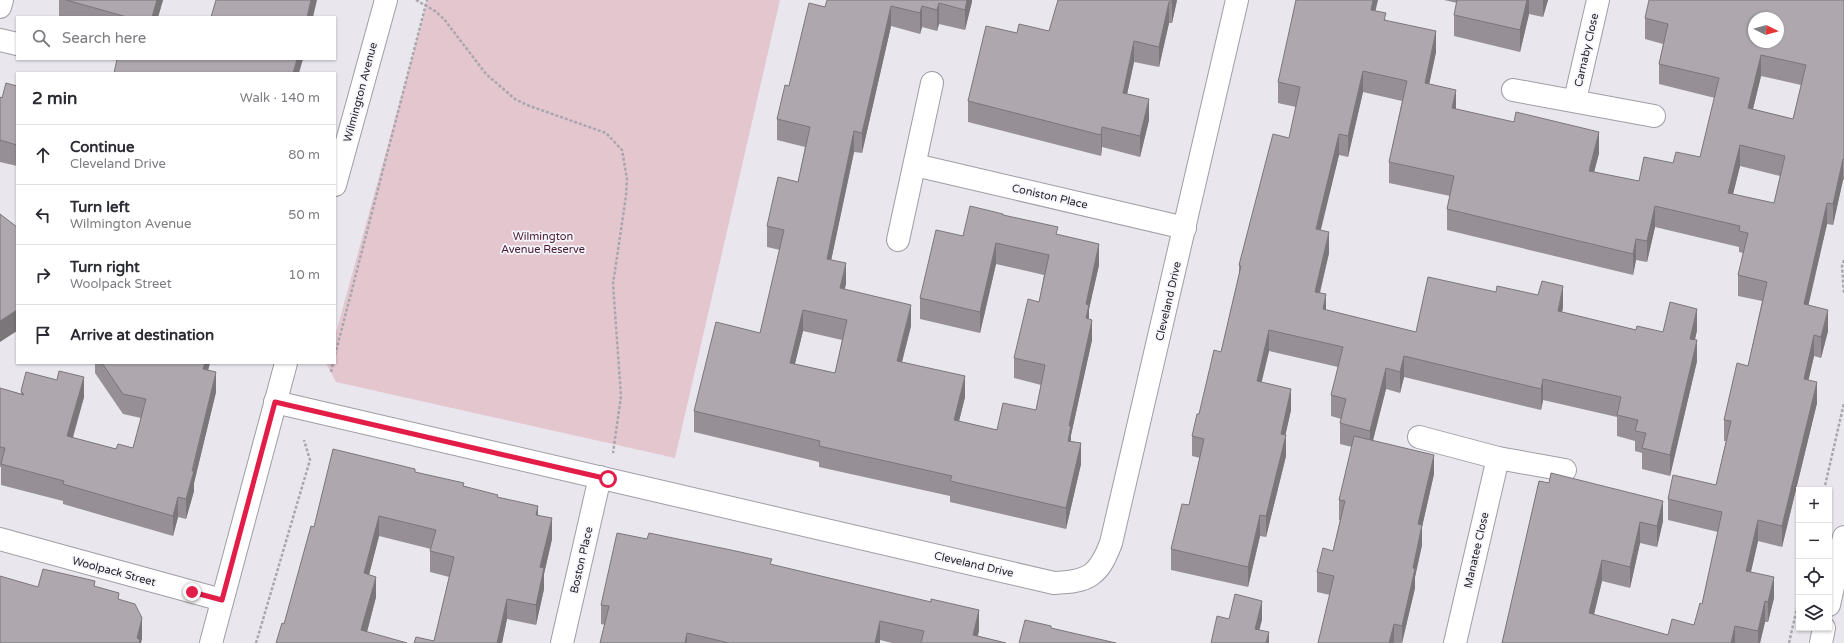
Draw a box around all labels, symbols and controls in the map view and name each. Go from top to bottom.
street label: Carnaby Close [1572,12,1601,88]
north arrow [1748,12,1784,48]
search box [16,16,336,60]
icon: search [30,27,52,49]
text: Search here [62,29,146,47]
street label: Wilmington Avenue [341,41,380,143]
text: 2 min [32,88,77,109]
text: Walk · 140 m [240,90,320,106]
text: Continue [70,138,134,156]
icon: ahead [32,144,54,166]
text: 80 m [288,147,320,163]
text: Cleveland Drive [70,156,166,172]
street label: Coniston Place [1011,181,1089,212]
text: Turn left [70,198,130,216]
icon: left [32,204,54,226]
text: 50 m [288,207,320,223]
text: Wilmington Avenue [70,216,191,232]
park label: Wilmington Avenue Reserve [501,230,585,256]
text: Turn right [70,258,140,276]
street label: Cleveland Drive [1153,260,1184,342]
icon: right [32,264,54,286]
text: 10 m [288,267,320,283]
text: Woolpack Street [70,276,172,292]
icon: arrive [32,324,54,346]
text: Arrive at destination [70,326,214,344]
route start [599,470,617,488]
map controls [1796,487,1832,631]
button: + [1796,487,1832,523]
street label: Manatee Close [1461,511,1492,589]
button: − [1796,523,1832,559]
street label: Boston Place [567,525,595,595]
street label: Cleveland Drive [933,549,1015,580]
street label: Woolpack Street [71,554,157,589]
button: locate [1796,559,1832,595]
route end [183,583,201,601]
button: layers [1796,595,1832,631]

